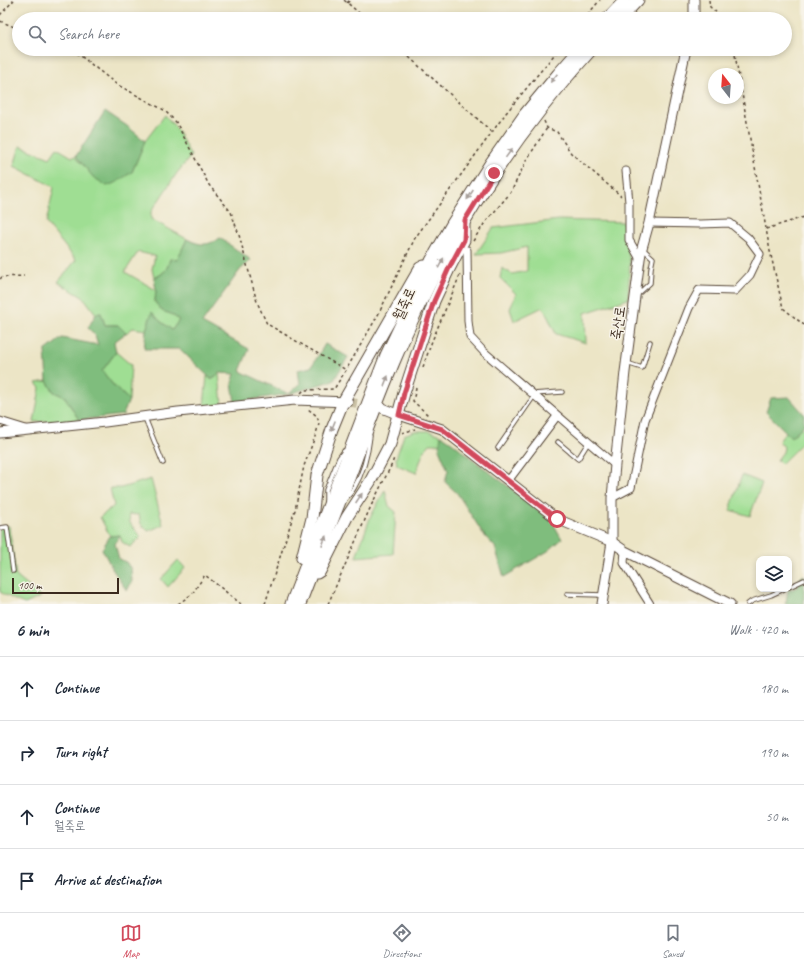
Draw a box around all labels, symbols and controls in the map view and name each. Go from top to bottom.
search box [12,12,792,56]
icon: search [26,23,48,45]
text: Search here [58,25,119,44]
north arrow [708,68,744,104]
one-way arrow [550,73,559,84]
one-way arrow [505,147,513,158]
route end [485,164,503,182]
one-way arrow [466,190,474,200]
one-way arrow [437,257,444,269]
street label: 월죽로 [389,285,419,323]
street label: 죽산로 [607,305,629,341]
one-way arrow [384,374,390,386]
one-way arrow [330,420,336,432]
one-way arrow [355,493,363,503]
route start [548,510,566,528]
one-way arrow [322,535,328,547]
map controls [756,556,792,592]
button: layers [756,556,792,592]
scale bar [12,576,119,595]
text: 100 m [18,578,42,592]
text: 6 min [16,620,49,641]
text: Walk · 420 m [729,622,788,638]
icon: ahead [16,678,38,700]
text: Continue [54,679,99,698]
text: 180 m [760,681,788,697]
icon: right [16,742,38,764]
text: Turn right [54,743,107,762]
text: 190 m [760,745,788,761]
text: Continue [54,799,99,818]
icon: ahead [16,806,38,828]
text: 50 m [766,809,788,825]
text: 월죽로 [54,818,85,834]
icon: arrive [16,870,38,892]
text: Arrive at destination [54,871,161,890]
tab: Map [120,922,142,960]
tab: Directions [383,922,421,960]
tab: Saved [662,922,684,960]

